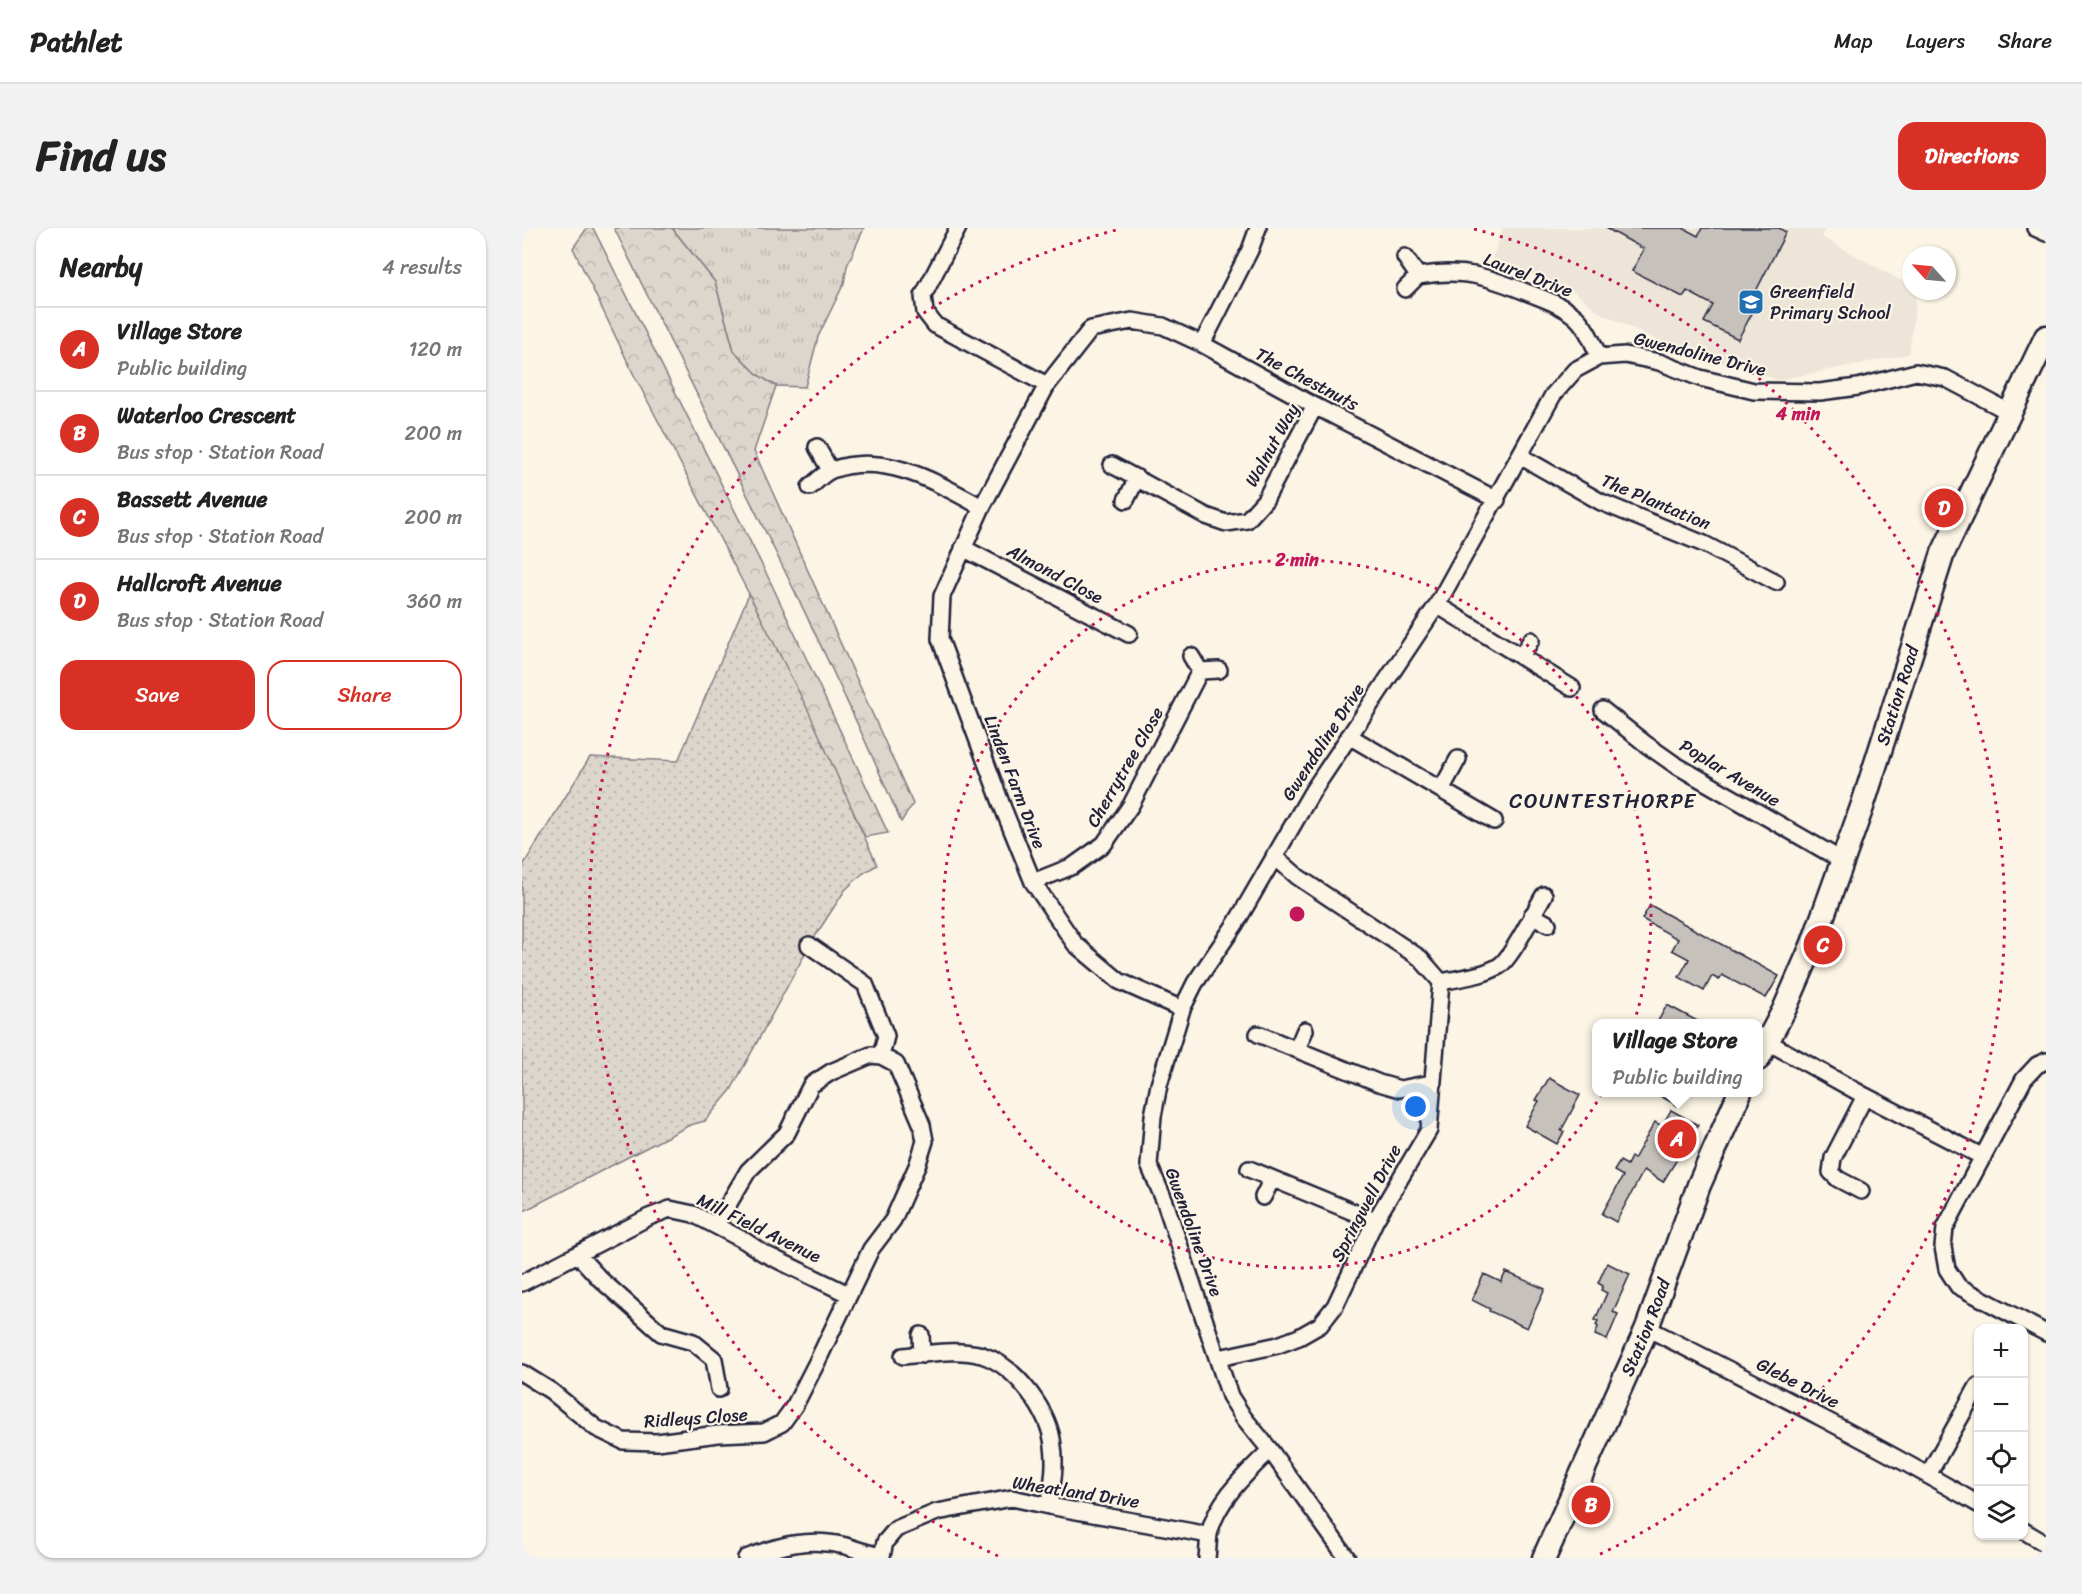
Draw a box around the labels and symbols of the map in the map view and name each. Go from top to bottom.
street label: Laurel Drive [1479,243,1577,307]
north arrow [1902,246,1956,300]
place label: Greenfield Primary School [1770,276,1892,329]
school or university icon: Greenfield Primary School [1736,287,1766,317]
street label: Gwendoline Drive [1631,322,1770,386]
street label: The Chestnuts [1249,338,1365,420]
street label: Walnut Way [1236,397,1309,493]
text: 4 min [1775,398,1821,430]
street label: The Plantation [1596,465,1716,540]
pin: D [1924,486,1964,530]
street label: Almond Close [1000,535,1109,613]
text: 2 min [1274,544,1319,576]
street label: Station Road [1867,640,1929,750]
street label: Gwendoline Drive [1273,676,1373,807]
street label: Cherrytree Close [1077,701,1173,833]
street label: Linden Farm Drive [975,710,1055,854]
street label: Poplar Avenue [1673,730,1787,816]
district label: COUNTESTHORPE [1509,782,1697,820]
centre of rings [1287,904,1307,924]
pin: C [1804,922,1842,968]
your location [1401,1092,1430,1121]
pin: A [1658,1116,1696,1162]
street label: Springwell Drive [1322,1138,1410,1268]
street label: Gwendoline Drive [1156,1163,1232,1301]
street label: Mill Field Avenue [691,1184,827,1272]
street label: Station Road [1611,1273,1680,1382]
street label: Glebe Drive [1751,1348,1845,1418]
street label: Ridleys Close [643,1398,749,1438]
street label: Wheatland Drive [1010,1466,1142,1518]
pin: B [1572,1482,1610,1528]

